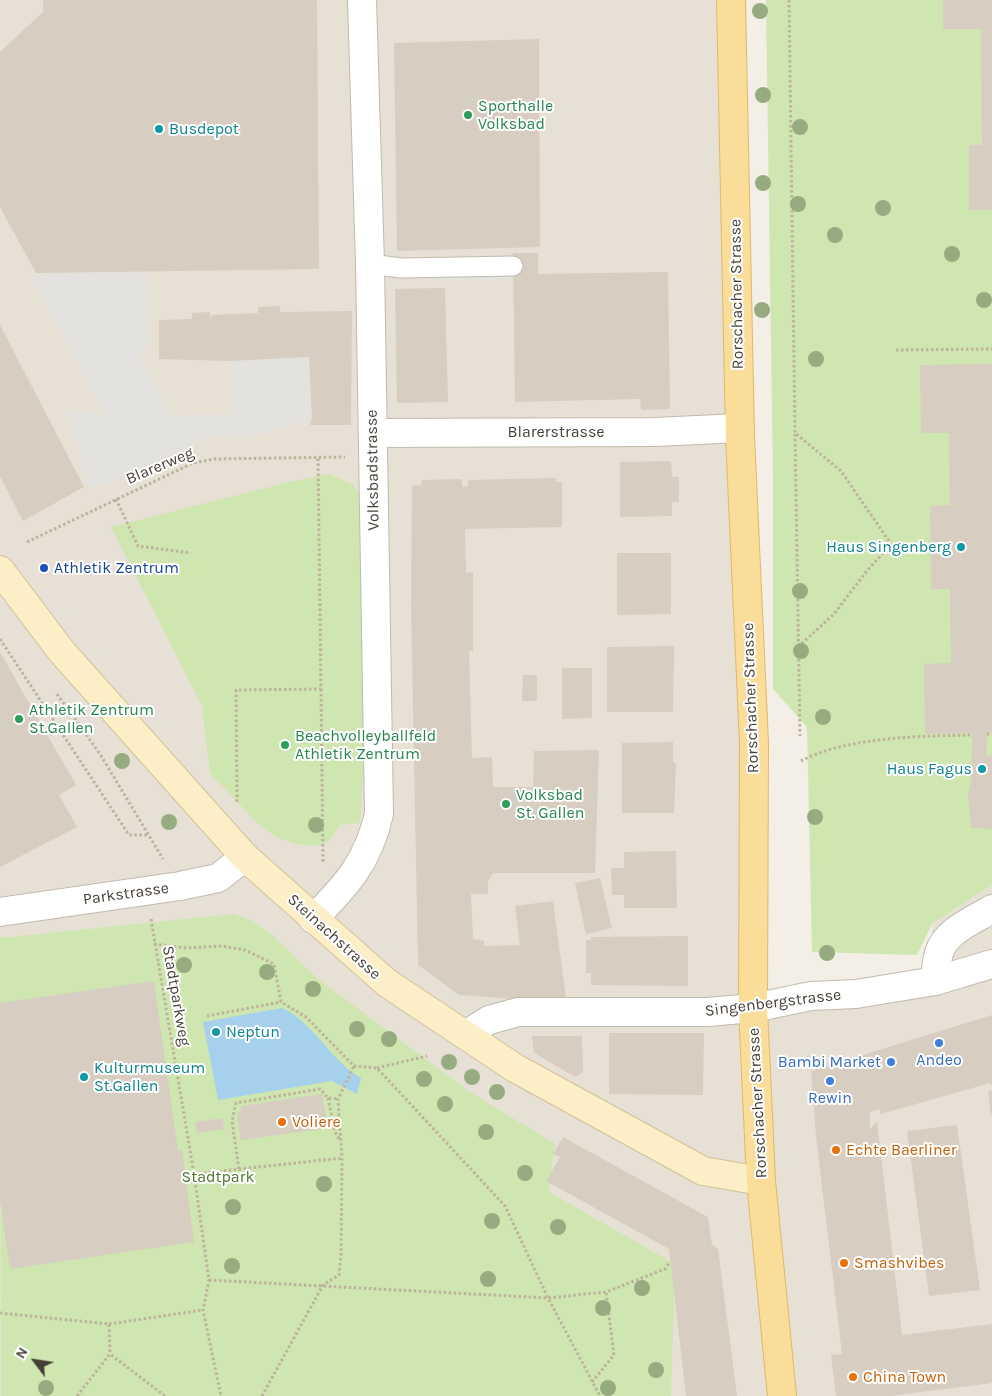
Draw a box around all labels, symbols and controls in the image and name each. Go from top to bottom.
place label: Sporthalle Volksbad [478,96,553,134]
marker: Sporthalle Volksbad [462,109,474,121]
place label: Busdepot [169,119,239,139]
marker: Busdepot [153,123,165,135]
street label: Rorschacher Strasse [726,219,748,369]
street label: Volksbadstrasse [362,409,384,531]
street label: Blarerstrasse [507,422,605,442]
street label: Blarerweg [123,443,197,489]
place label: Haus Singenberg [826,537,951,557]
marker: Haus Singenberg [955,541,967,553]
place label: Athletik Zentrum [54,558,179,578]
marker: Athletik Zentrum [38,562,50,574]
street label: Rorschacher Strasse [739,622,763,774]
place label: Athletik Zentrum St.Gallen [29,700,154,738]
marker: Athletik Zentrum St.Gallen [13,713,25,725]
place label: Beachvolleyballfeld Athletik Zentrum [295,726,436,764]
marker: Beachvolleyballfeld Athletik Zentrum [279,739,291,751]
place label: Haus Fagus [887,759,972,779]
marker: Haus Fagus [976,763,988,775]
place label: Volksbad St. Gallen [516,785,584,823]
marker: Volksbad St. Gallen [500,798,512,810]
street label: Parkstrasse [82,878,170,910]
street label: Steinachstrasse [283,890,385,984]
street label: Stadtparkweg [158,944,194,1048]
street label: Singenbergstrasse [704,985,842,1021]
place label: Neptun [226,1022,280,1042]
marker: Neptun [210,1026,222,1038]
street label: Rorschacher Strasse [744,1027,772,1179]
marker: Andeo [933,1037,945,1049]
place label: Andeo [916,1050,962,1070]
place label: Bambi Market [778,1052,881,1072]
marker: Bambi Market [885,1056,897,1068]
place label: Kulturmuseum St.Gallen [94,1058,205,1096]
marker: Kulturmuseum St.Gallen [78,1071,90,1083]
marker: Rewin [824,1075,836,1087]
place label: Rewin [808,1088,852,1108]
place label: Voliere [292,1112,341,1132]
marker: Voliere [276,1116,288,1128]
place label: Echte Baerliner [846,1140,957,1160]
marker: Echte Baerliner [830,1144,842,1156]
park label: Stadtpark [182,1167,254,1187]
place label: Smashvibes [854,1253,944,1273]
marker: Smashvibes [838,1257,850,1269]
north arrow [10,1336,60,1386]
text: N [12,1344,32,1362]
place label: China Town [863,1367,946,1387]
marker: China Town [847,1371,859,1383]

